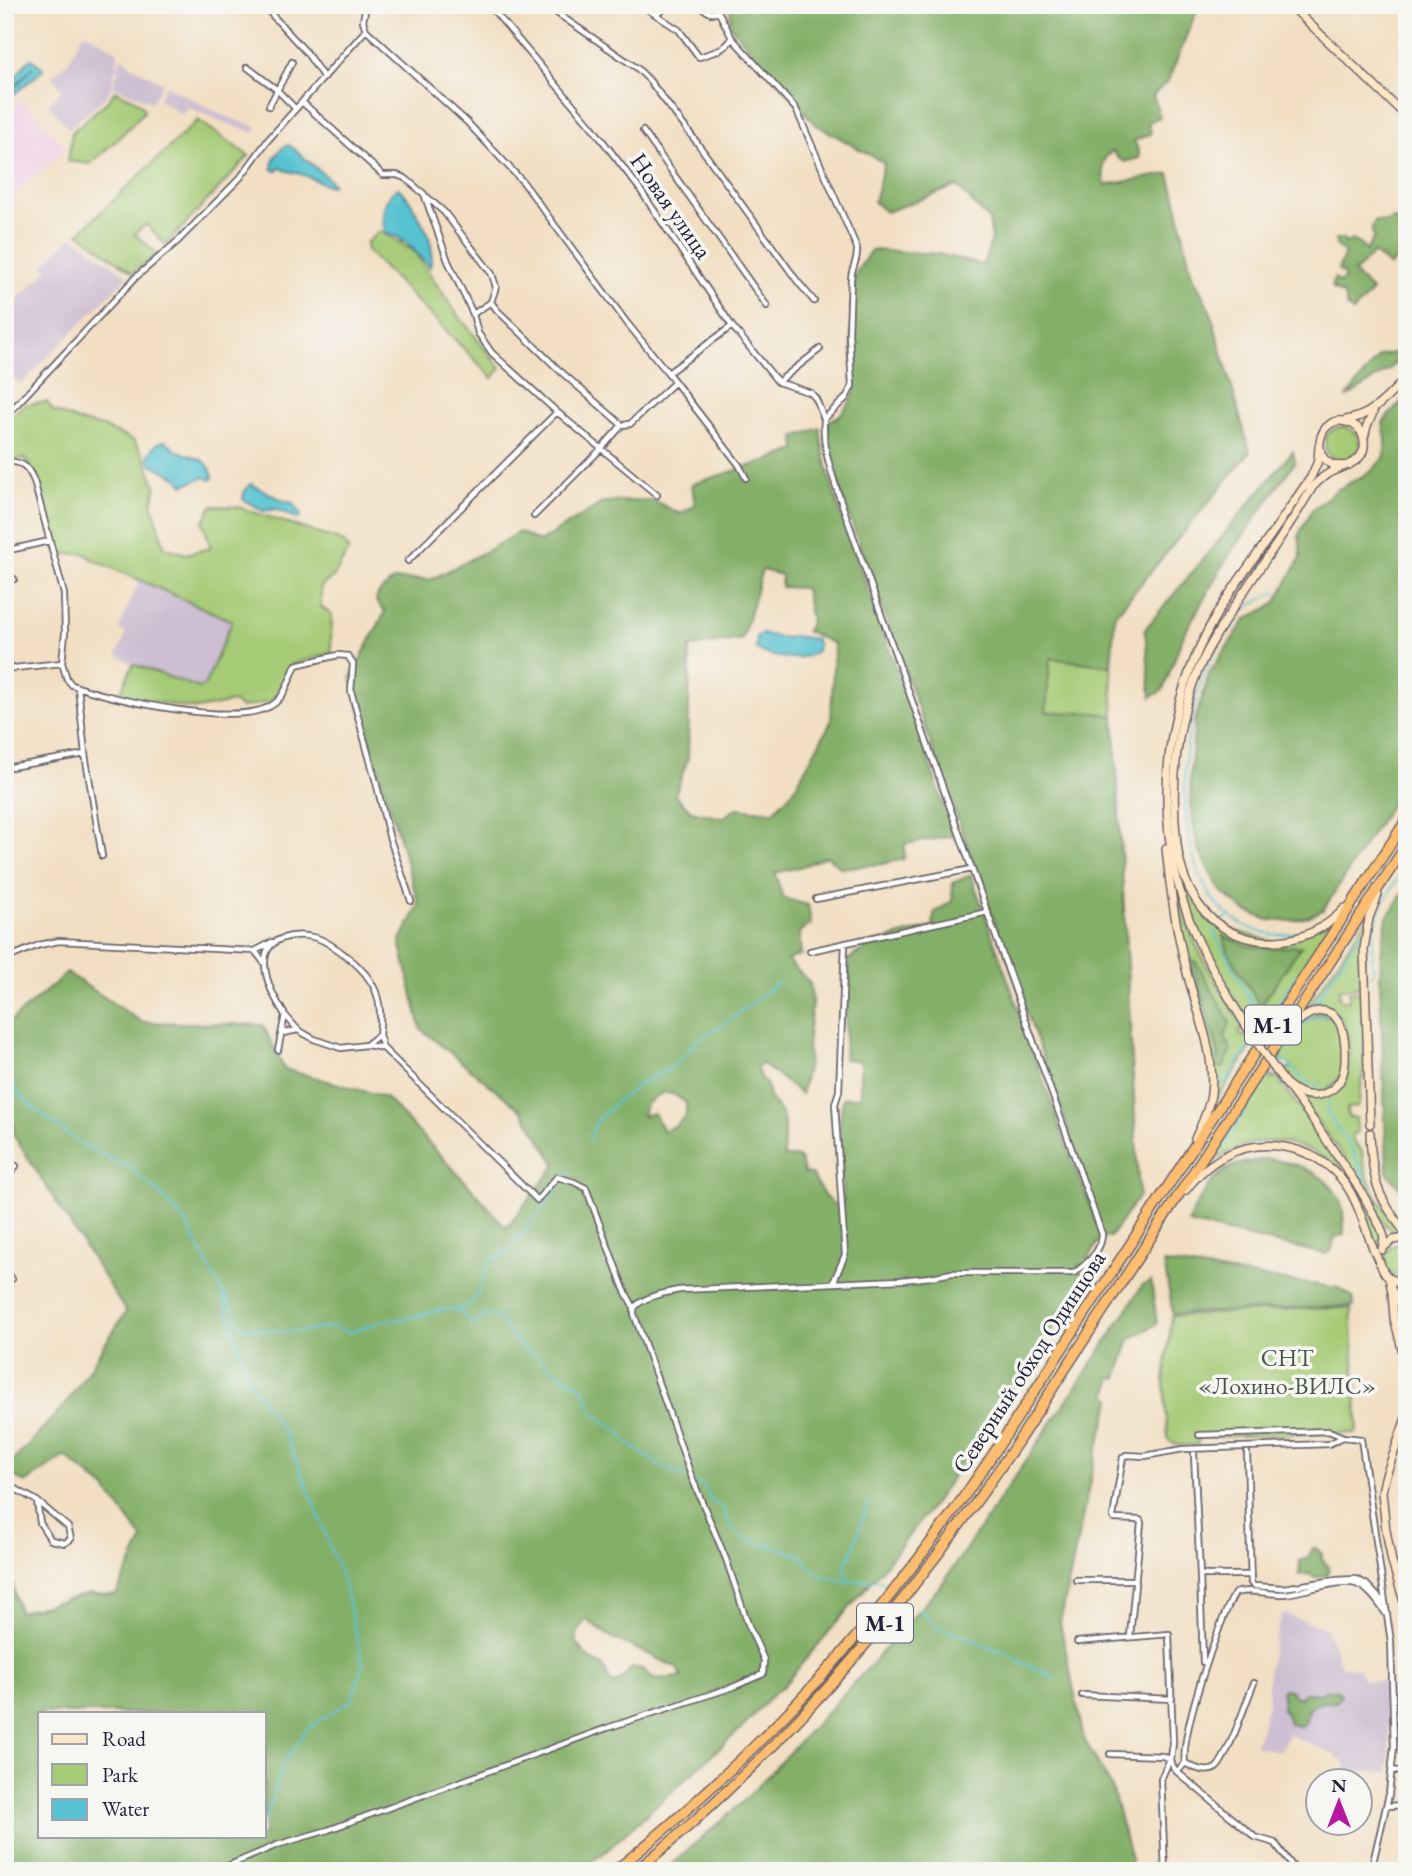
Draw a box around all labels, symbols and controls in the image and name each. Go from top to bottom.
street label: Новая улица [624,147,720,265]
road number: М-1 [1245,1006,1301,1044]
street label: Северный обход Одинцова [945,1244,1113,1479]
park label: СНТ «Лохино-ВИЛС» [1198,1342,1376,1401]
road number: М-1 [857,1604,913,1642]
legend [38,1712,266,1838]
text: Road [102,1725,146,1752]
text: Park [102,1761,139,1788]
north arrow [1304,1768,1374,1838]
text: N [1331,1773,1347,1798]
text: Water [102,1795,149,1822]

